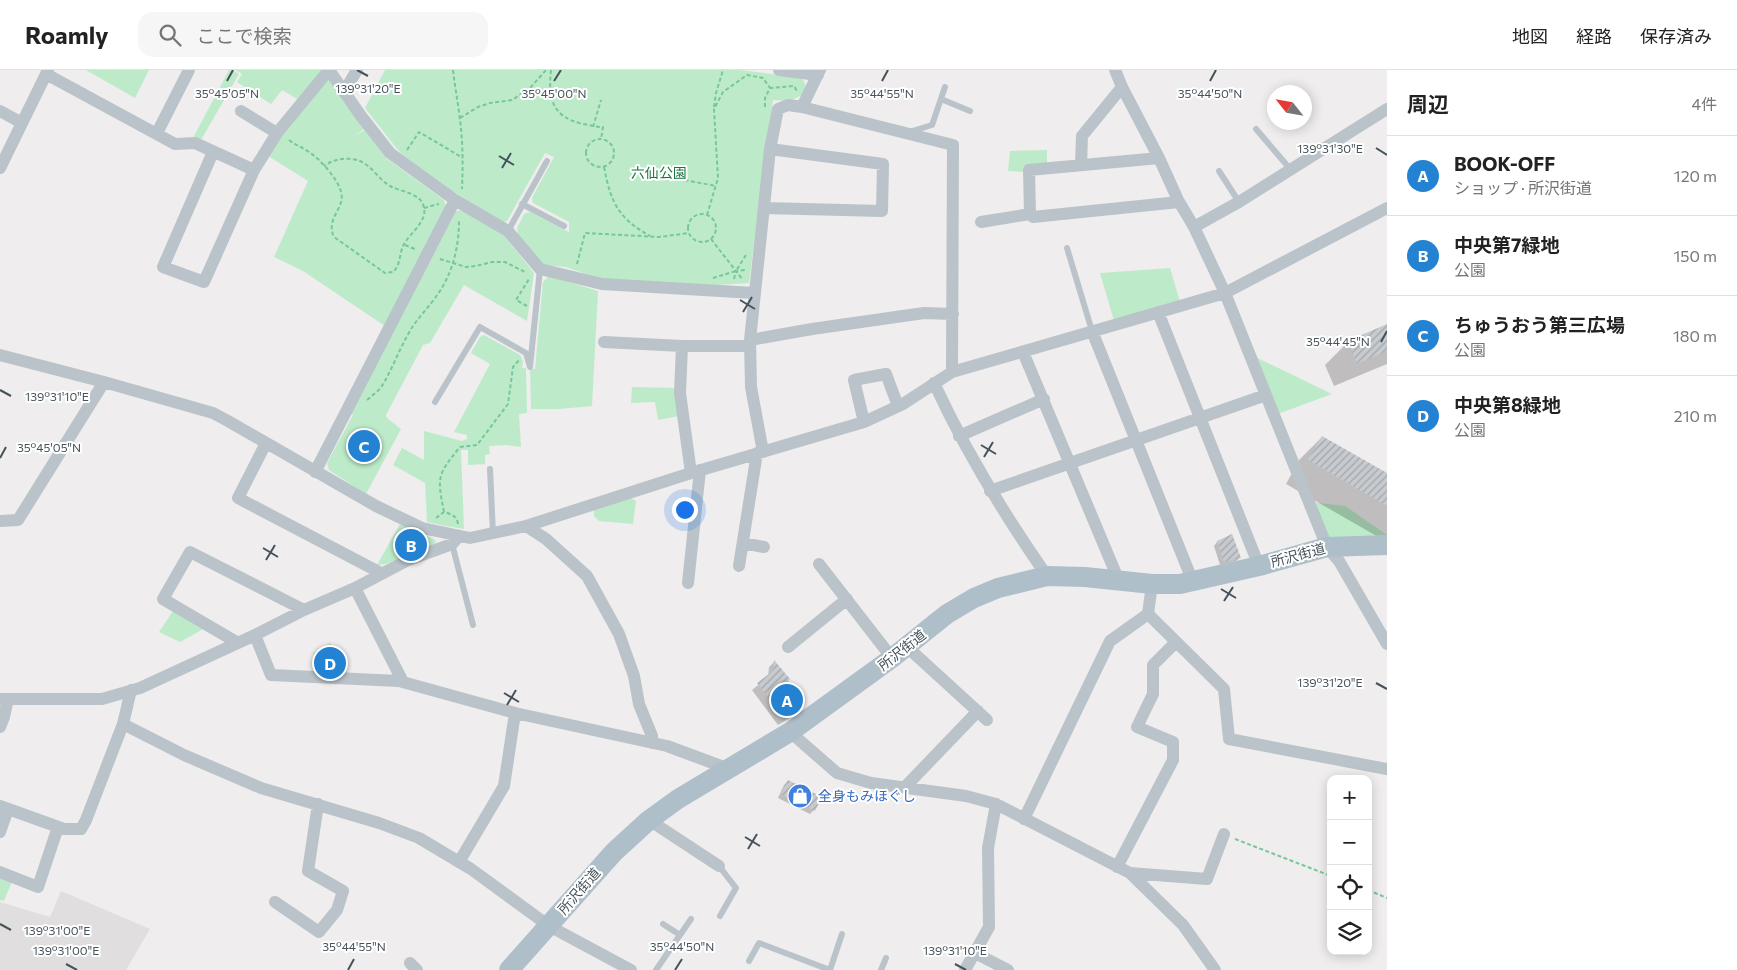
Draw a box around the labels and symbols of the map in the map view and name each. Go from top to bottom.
text: 139°31'20"E [335,81,401,95]
north arrow [1267,85,1312,130]
text: 35°45'05"N [195,86,259,100]
text: 35°45'00"N [521,86,587,100]
text: 35°44'55"N [850,86,914,100]
text: 35°44'50"N [1178,86,1242,100]
text: 139°31'30"E [1297,141,1363,155]
park label: 六仙公園 [631,164,687,181]
text: 35°44'45"N [1306,334,1370,348]
text: 139°31'10"E [25,389,89,403]
pin: C [348,427,380,465]
text: 35°45'05"N [17,440,81,454]
your location [672,497,698,523]
pin: B [395,526,427,564]
street label: 所沢街道 [1269,539,1327,570]
street label: 所沢街道 [874,626,929,674]
pin: D [314,644,346,682]
text: 139°31'20"E [1297,675,1363,689]
pin: A [771,681,803,719]
shop icon: 全身もみほぐし [787,783,813,809]
place label: 全身もみほぐし [818,787,916,804]
street label: 所沢街道 [554,864,603,917]
text: 139°31'00"E [24,923,90,937]
text: 35°44'55"N [322,939,386,953]
text: 35°44'50"N [650,939,714,953]
text: 139°31'00"E [33,943,99,957]
text: 139°31'10"E [923,943,987,957]

